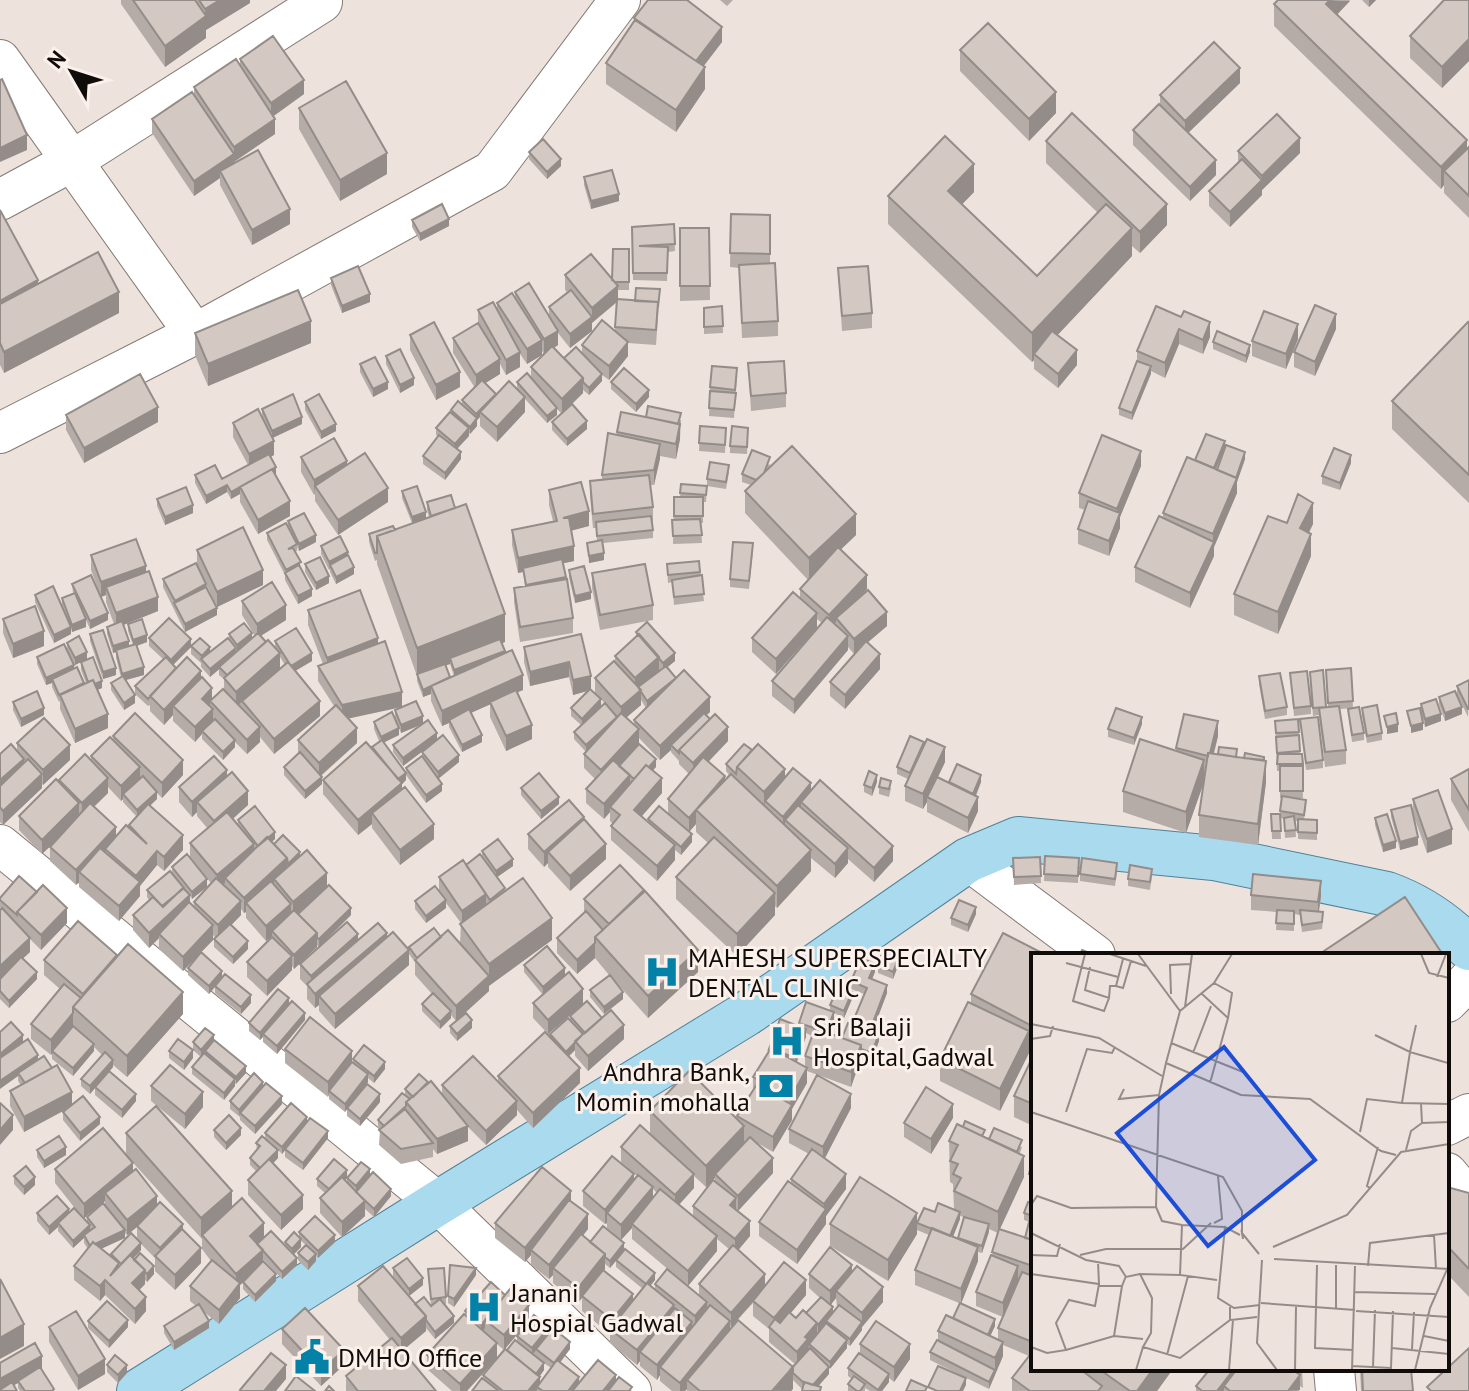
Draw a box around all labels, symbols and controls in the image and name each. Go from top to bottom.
north arrow [32,32,112,112]
text: N [41,45,72,74]
place label: MAHESH SUPERSPECIALTY DENTAL CLINIC [688,941,987,1004]
hospital icon: MAHESH SUPERSPECIALTY DENTAL CLINIC [643,953,681,991]
inset map [1031,953,1449,1371]
place label: Sri Balaji Hospital,Gadwal [813,1010,994,1073]
hospital icon: Sri Balaji Hospital,Gadwal [768,1022,806,1060]
place label: Andhra Bank, Momin mohalla [576,1055,750,1118]
bank icon: Andhra Bank, Momin mohalla [757,1067,795,1105]
place label: Janani Hospial Gadwal [509,1276,684,1339]
hospital icon: Janani Hospial Gadwal [465,1288,503,1326]
public building icon: DMHO Office [293,1338,331,1376]
place label: DMHO Office [338,1341,482,1374]

